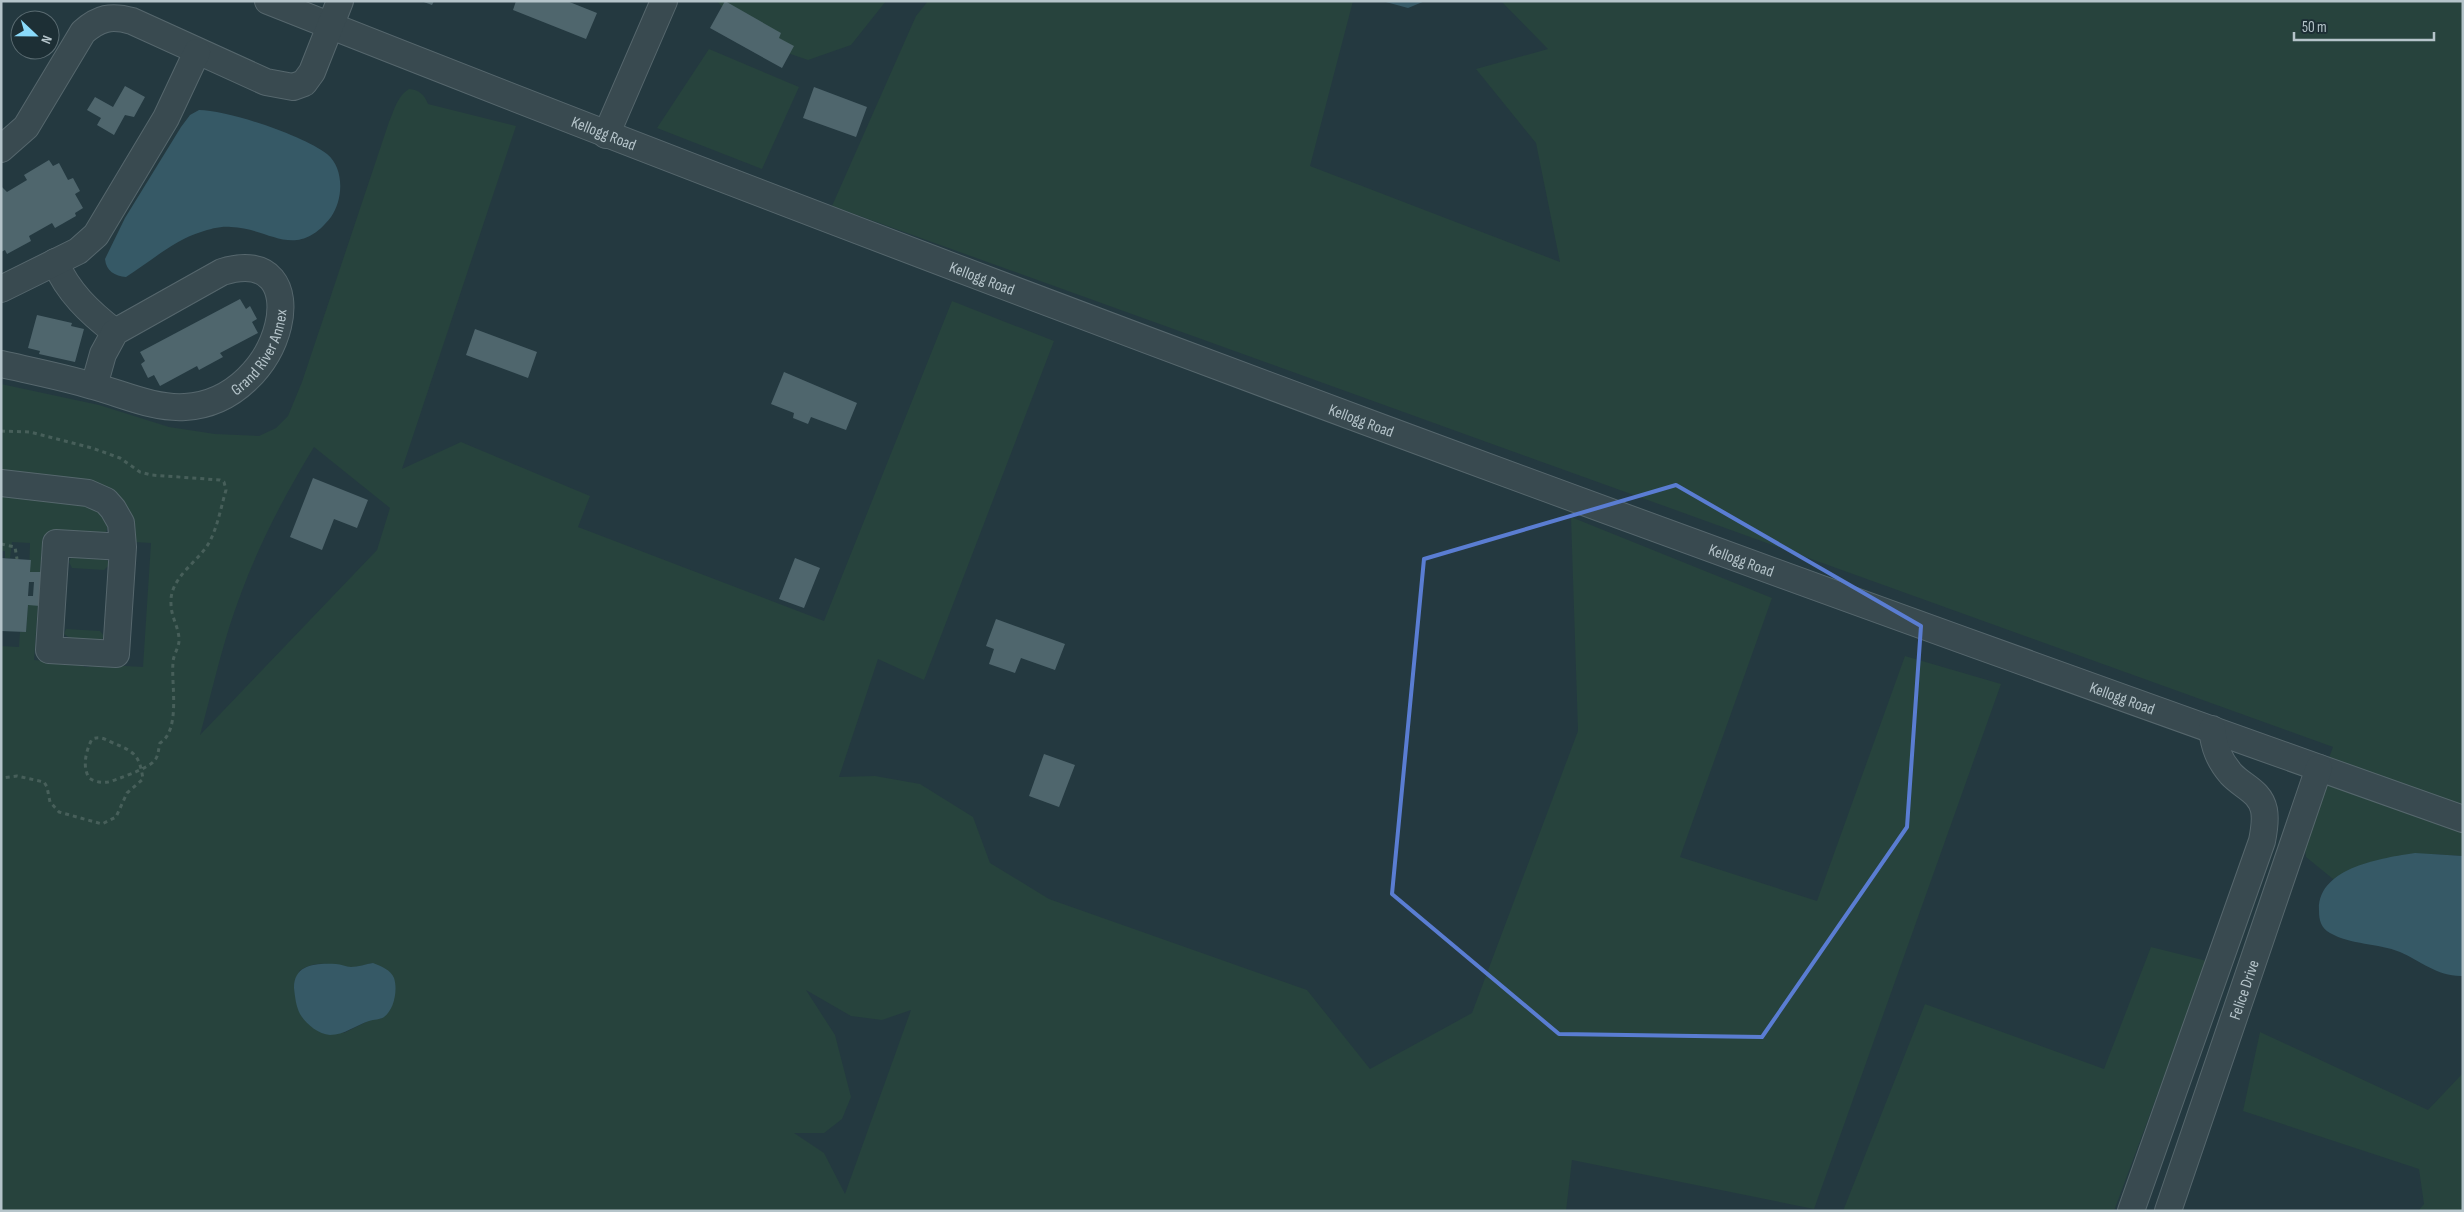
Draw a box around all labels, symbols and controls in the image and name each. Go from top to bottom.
north arrow [10,10,60,60]
scale bar [2294,10,2434,42]
text: 50 m [2302,18,2327,37]
text: N [37,33,56,46]
street label: Kellogg Road [568,113,639,155]
street label: Kellogg Road [947,258,1017,300]
street label: Grand River Annex [228,309,291,400]
street label: Kellogg Road [1326,401,1396,442]
street label: Kellogg Road [1706,541,1776,582]
street label: Kellogg Road [2087,679,2157,719]
street label: Felice Drive [2226,958,2264,1022]

